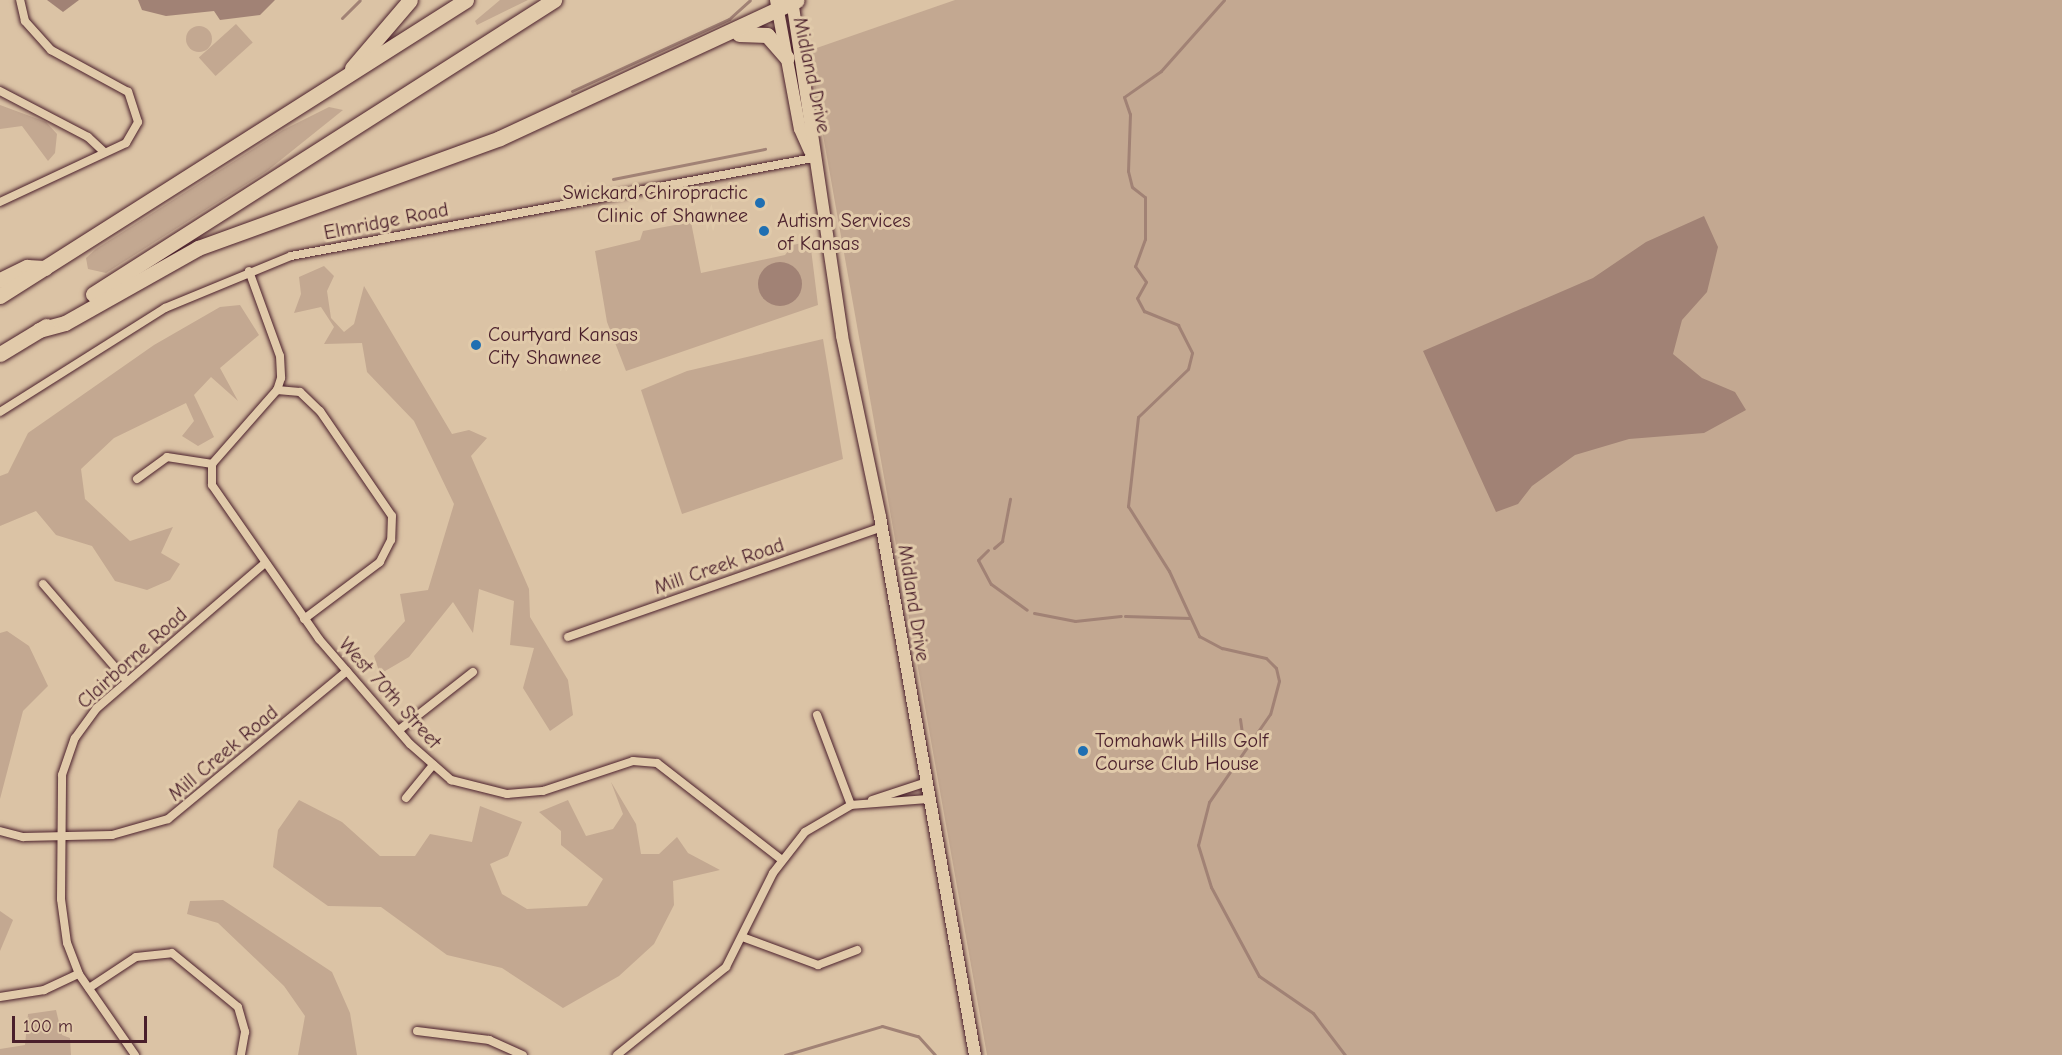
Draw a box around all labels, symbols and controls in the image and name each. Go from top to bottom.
street label: Midland Drive [788,15,836,135]
place label: Swickard Chiropractic Clinic of Shawnee [563,180,748,227]
marker: Swickard Chiropractic Clinic of Shawnee [753,196,767,210]
street label: Elmridge Road [322,197,450,245]
place label: Autism Services of Kansas [777,208,911,255]
marker: Autism Services of Kansas [755,222,773,240]
place label: Courtyard Kansas City Shawnee [488,322,638,369]
marker: Courtyard Kansas City Shawnee [469,338,483,352]
street label: Mill Creek Road [651,532,787,600]
street label: Midland Drive [893,543,935,663]
street label: Clairborne Road [72,602,192,714]
street label: West 70th Street [334,632,446,754]
street label: Mill Creek Road [163,700,283,806]
place label: Tomahawk Hills Golf Course Club House [1095,728,1268,775]
marker: Tomahawk Hills Golf Course Club House [1076,744,1090,758]
scale bar [15,1004,150,1042]
text: 100 m [23,1016,73,1037]

